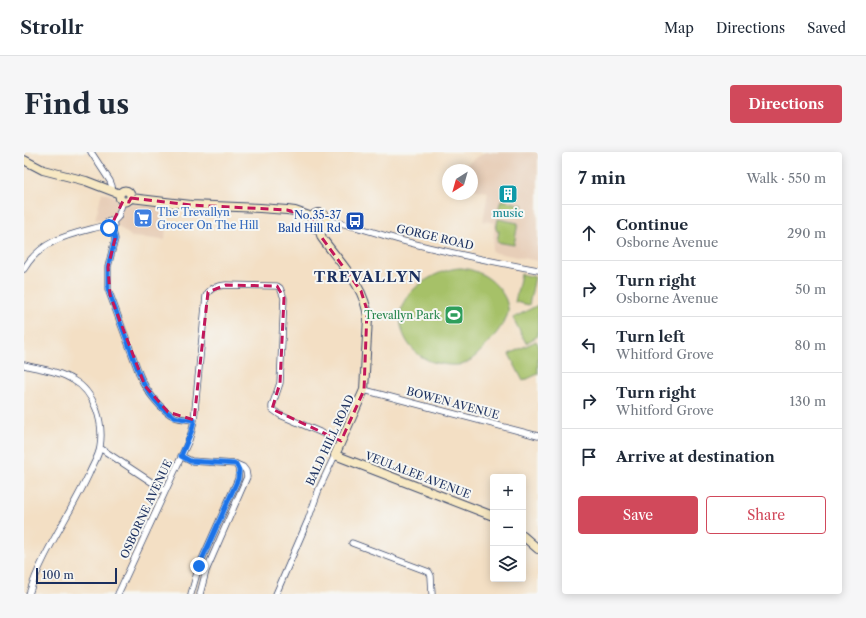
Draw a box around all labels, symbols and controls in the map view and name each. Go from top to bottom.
text: Strollr [20,16,84,39]
text: Map [664,19,694,37]
text: Directions [716,19,785,37]
text: Saved [807,19,846,37]
button: Directions [730,85,842,123]
text: Find us [24,87,129,121]
north arrow [442,164,478,200]
text: 7 min [578,168,626,188]
text: Walk · 550 m [746,170,826,186]
building icon: music [497,183,519,205]
place label: The Trevallyn Grocer On The Hill [157,205,259,232]
place label: music [493,206,524,220]
supermarket icon: The Trevallyn Grocer On The Hill [132,207,154,229]
place label: No.35-37 Bald Hill Rd [278,208,342,235]
bus stop icon: No.35-37 Bald Hill Rd [344,210,366,232]
text: Continue [616,215,688,234]
route start [100,219,118,237]
street label: GORGE ROAD [395,221,475,253]
icon: ahead [578,222,600,244]
text: 290 m [787,225,826,241]
text: Osborne Avenue [616,234,718,250]
district label: TREVALLYN [314,267,422,286]
text: Turn right [616,271,696,290]
icon: right [578,278,600,300]
text: 50 m [795,281,826,297]
text: Osborne Avenue [616,290,718,306]
sports icon: Trevallyn Park [443,304,465,326]
place label: Trevallyn Park [364,308,441,322]
text: Turn left [616,327,685,346]
icon: left [578,334,600,356]
text: 80 m [794,337,826,353]
text: Whitford Grove [616,346,714,362]
text: Turn right [616,383,696,402]
street label: BOWEN AVENUE [405,384,501,422]
icon: right [578,390,600,412]
street label: BALD HILL ROAD [303,392,357,488]
text: 130 m [790,393,826,409]
text: Whitford Grove [616,402,714,418]
icon: arrive [578,446,600,468]
text: Arrive at destination [616,447,775,466]
street label: VEULALEE AVENUE [362,448,473,502]
street label: OSBORNE AVENUE [117,457,175,561]
map controls [490,474,526,582]
button: + [490,474,526,510]
button: Save [578,496,698,534]
button: Share [706,496,826,534]
button: − [490,510,526,546]
button: layers [490,546,526,582]
route end [190,557,208,575]
scale bar [36,566,117,585]
text: 100 m [42,568,74,582]

